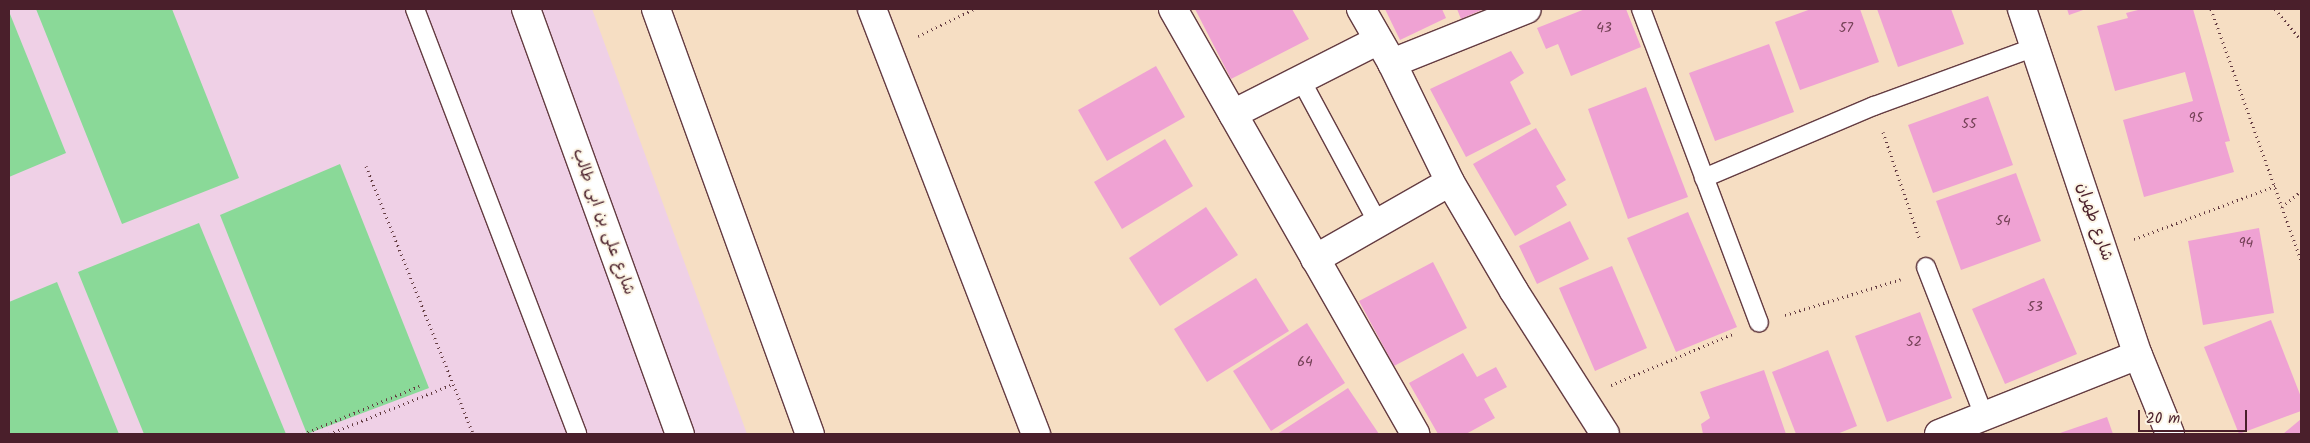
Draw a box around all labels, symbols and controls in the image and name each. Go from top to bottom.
house number: 43 [1596,20,1612,36]
house number: 57 [1839,20,1853,36]
house number: 95 [2189,110,2203,126]
house number: 55 [1961,116,1977,132]
street label: شارع على بن ابى طالب [568,146,638,298]
street label: شارع طهران [2072,180,2116,264]
house number: 54 [1995,213,2011,229]
house number: 94 [2239,235,2253,251]
house number: 53 [2027,299,2043,315]
house number: 52 [1906,334,1922,350]
house number: 64 [1297,354,1313,370]
scale bar [2140,400,2249,432]
text: 20 m [2146,407,2180,431]

